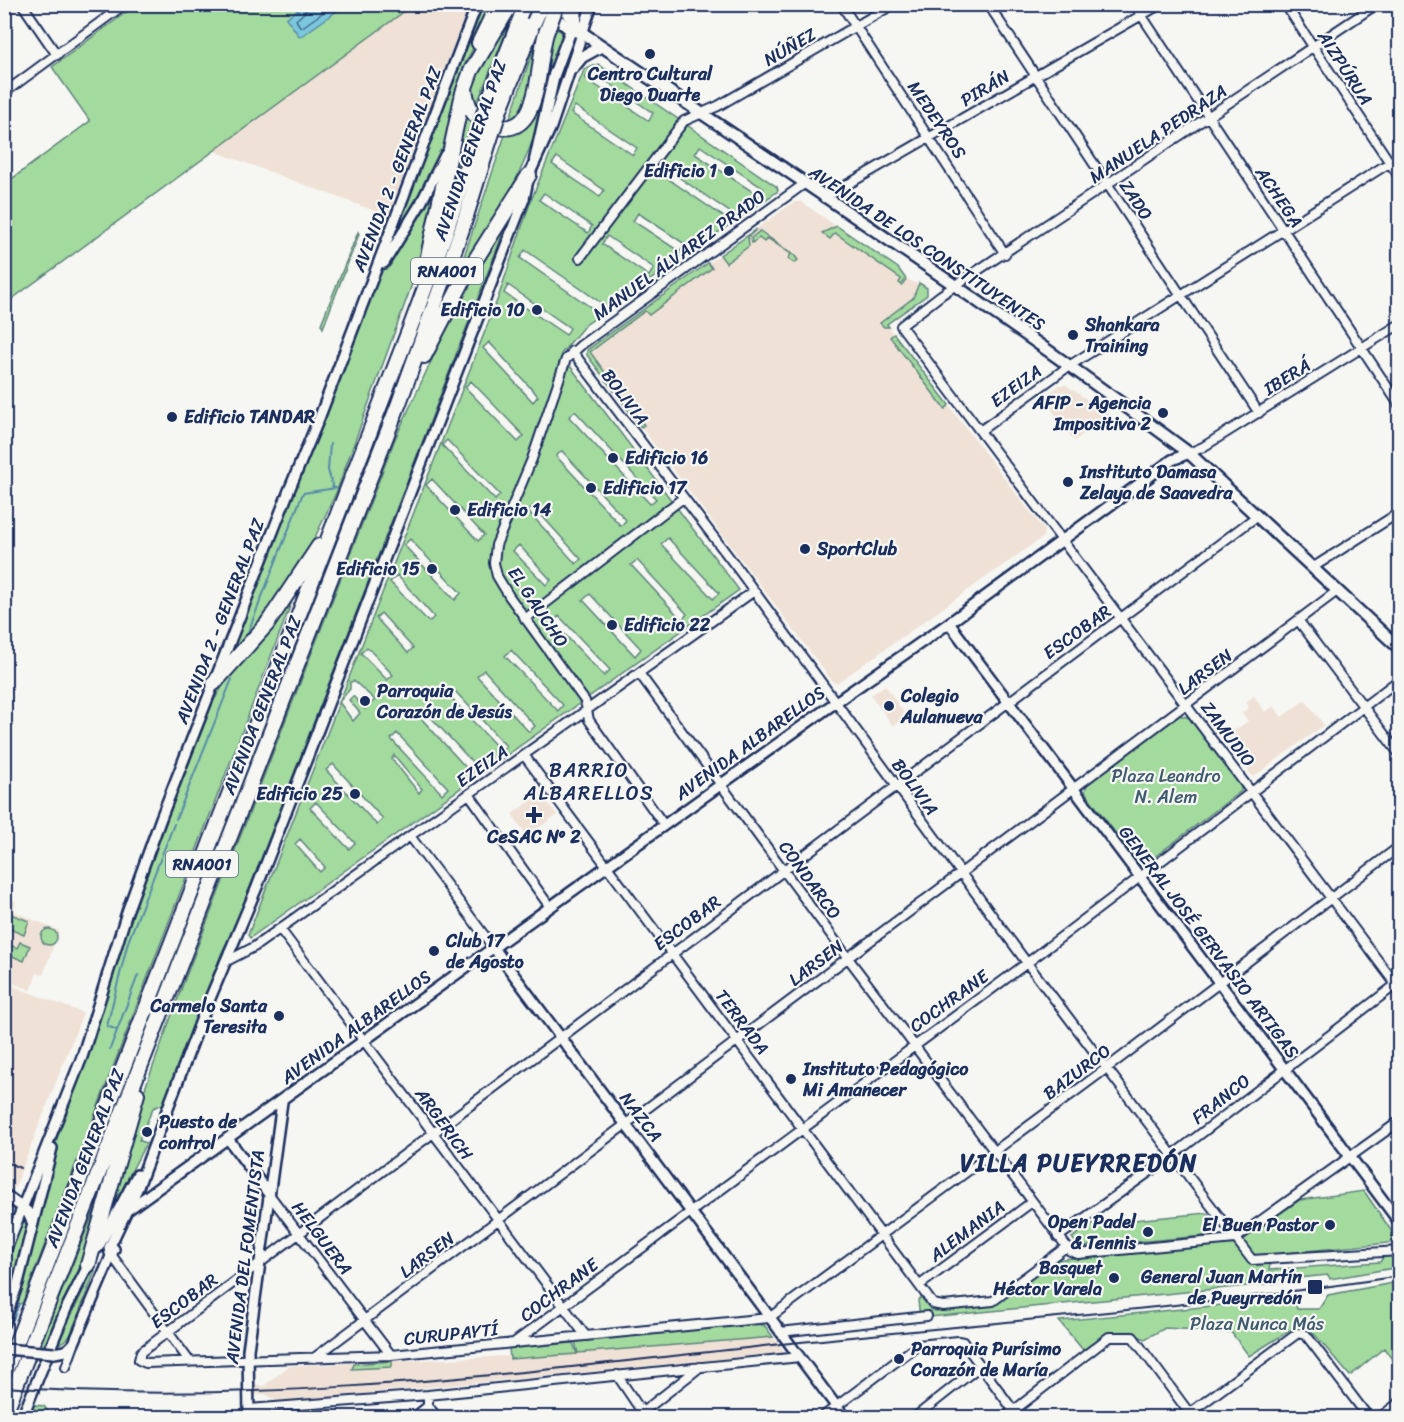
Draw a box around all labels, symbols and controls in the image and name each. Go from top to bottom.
street label: NÚÑEZ [757,19,823,75]
street label: AIZPÚRUA [1308,23,1381,112]
marker: Centro Cultural Diego Duarte [643,47,657,61]
street label: AVENIDA GENERAL PAZ [424,54,516,246]
place label: Centro Cultural Diego Duarte [587,58,713,111]
street label: PIRÁN [954,60,1016,115]
street label: AVENIDA 2 - GENERAL PAZ [343,61,451,277]
street label: MEDEYROS [899,74,975,166]
street label: MANUELA PEDRAZA [1082,76,1234,192]
place label: Edificio 1 [644,155,717,187]
street label: AVENIDA DE LOS CONSTITUYENTES [801,156,1052,340]
street label: ACHEGA [1246,159,1311,234]
marker: Edificio 1 [722,164,736,178]
street label: ZADO [1111,173,1161,227]
street label: MANUEL ÁLVAREZ PRADO [585,181,773,329]
road number: RNA001 [411,258,483,284]
place label: Edificio 10 [441,294,525,326]
marker: Edificio 10 [530,303,544,317]
place label: Shankara Training [1084,309,1160,362]
marker: Shankara Training [1066,328,1080,342]
street label: IBERÁ [1256,349,1319,405]
street label: EZEIZA [983,356,1049,416]
street label: BOLIVIA [593,361,657,433]
place label: AFIP - Agencia Impositiva 2 [1032,387,1152,440]
place label: Edificio TANDAR [184,401,315,433]
marker: AFIP - Agencia Impositiva 2 [1156,406,1170,420]
marker: Edificio TANDAR [165,410,179,424]
place label: Edificio 16 [625,442,708,474]
marker: Edificio 16 [606,451,620,465]
place label: Instituto Damasa Zelaya de Saavedra [1079,456,1234,509]
place label: Edificio 17 [603,472,688,504]
marker: Instituto Damasa Zelaya de Saavedra [1061,475,1075,489]
marker: Edificio 17 [584,481,598,495]
place label: Edificio 14 [467,494,552,526]
marker: Edificio 14 [448,503,462,517]
street label: AVENIDA 2 - GENERAL PAZ [166,513,274,729]
place label: SportClub [816,533,898,565]
marker: SportClub [798,542,812,556]
place label: Edificio 15 [336,553,420,585]
street label: EL GAUCHO [499,560,577,654]
marker: Edificio 15 [425,562,439,576]
street label: ESCOBAR [1036,596,1118,668]
place label: Edificio 22 [624,609,711,641]
street label: AVENIDA GENERAL PAZ [213,610,311,800]
marker: Edificio 22 [605,618,619,632]
street label: LARSEN [1170,640,1240,704]
place label: Parroquia Corazón de Jesús [376,675,512,728]
street label: AVENIDA ALBARELLOS [667,677,832,809]
place label: Colegio Aulanueva [900,680,984,733]
marker: Parroquia Corazón de Jesús [358,694,372,708]
street label: ZAMUDIO [1192,694,1264,774]
marker: Colegio Aulanueva [882,699,896,713]
street label: EZEIZA [449,736,515,796]
street label: BOLIVIA [883,751,947,823]
district label: BARRIO ALBARELLOS [523,753,654,811]
park label: Plaza Leandro N. Alem [1111,760,1221,813]
place label: Edificio 25 [256,778,343,810]
marker: Edificio 25 [348,787,362,801]
marker: CeSAC Nº 2 [525,806,543,824]
street label: GENERAL JOSÉ GERVASIO ARTIGAS [1110,818,1308,1066]
place label: CeSAC Nº 2 [486,821,581,853]
street label: CONDARCO [770,833,850,927]
road number: RNA001 [166,851,238,877]
street label: ESCOBAR [646,887,728,959]
place label: Club 17 de Agosto [445,925,524,978]
street label: LARSEN [781,931,851,995]
marker: Club 17 de Agosto [427,944,441,958]
street label: COCHRANE [902,960,996,1041]
street label: AVENIDA ALBARELLOS [273,961,438,1093]
street label: TERRADA [706,982,778,1062]
place label: Carmelo Santa Teresita [150,990,268,1043]
marker: Carmelo Santa Teresita [272,1009,286,1023]
street label: BAZURCO [1036,1035,1118,1109]
place label: Instituto Pedagógico Mi Amanecer [802,1053,969,1106]
street label: AVENIDA GENERAL PAZ [36,1063,134,1253]
street label: FRANCO [1184,1065,1258,1133]
marker: Instituto Pedagógico Mi Amanecer [784,1072,798,1086]
street label: ARGERICH [406,1080,482,1168]
street label: NAZCA [611,1085,671,1149]
place label: Puesto de control [158,1106,238,1159]
marker: Puesto de control [140,1125,154,1139]
district label: VILLA PUEYRREDÓN [960,1142,1198,1184]
street label: AVENIDA DEL FOMENTISTA [216,1148,274,1367]
street label: ALEMANIA [921,1192,1012,1271]
street label: HELGUERA [283,1194,361,1282]
place label: Open Padel & Tennis [1048,1206,1137,1259]
place label: El Buen Pastor [1202,1209,1320,1241]
marker: El Buen Pastor [1323,1218,1337,1232]
street label: LARSEN [392,1223,462,1287]
marker: Open Padel & Tennis [1141,1225,1155,1239]
street label: COCHRANE [513,1249,606,1331]
place label: Basquet Héctor Varela [992,1252,1104,1305]
place label: General Juan Martín de Pueyrredón [1140,1261,1302,1314]
street label: ESCOBAR [143,1265,225,1337]
marker: Basquet Héctor Varela [1107,1271,1121,1285]
marker: General Juan Martín de Pueyrredón [1306,1278,1324,1296]
park label: Plaza Nunca Más [1190,1308,1325,1340]
street label: CURUPAYTÍ [402,1313,502,1355]
place label: Parroquia Purísimo Corazón de María [910,1333,1062,1386]
marker: Parroquia Purísimo Corazón de María [892,1352,906,1366]

